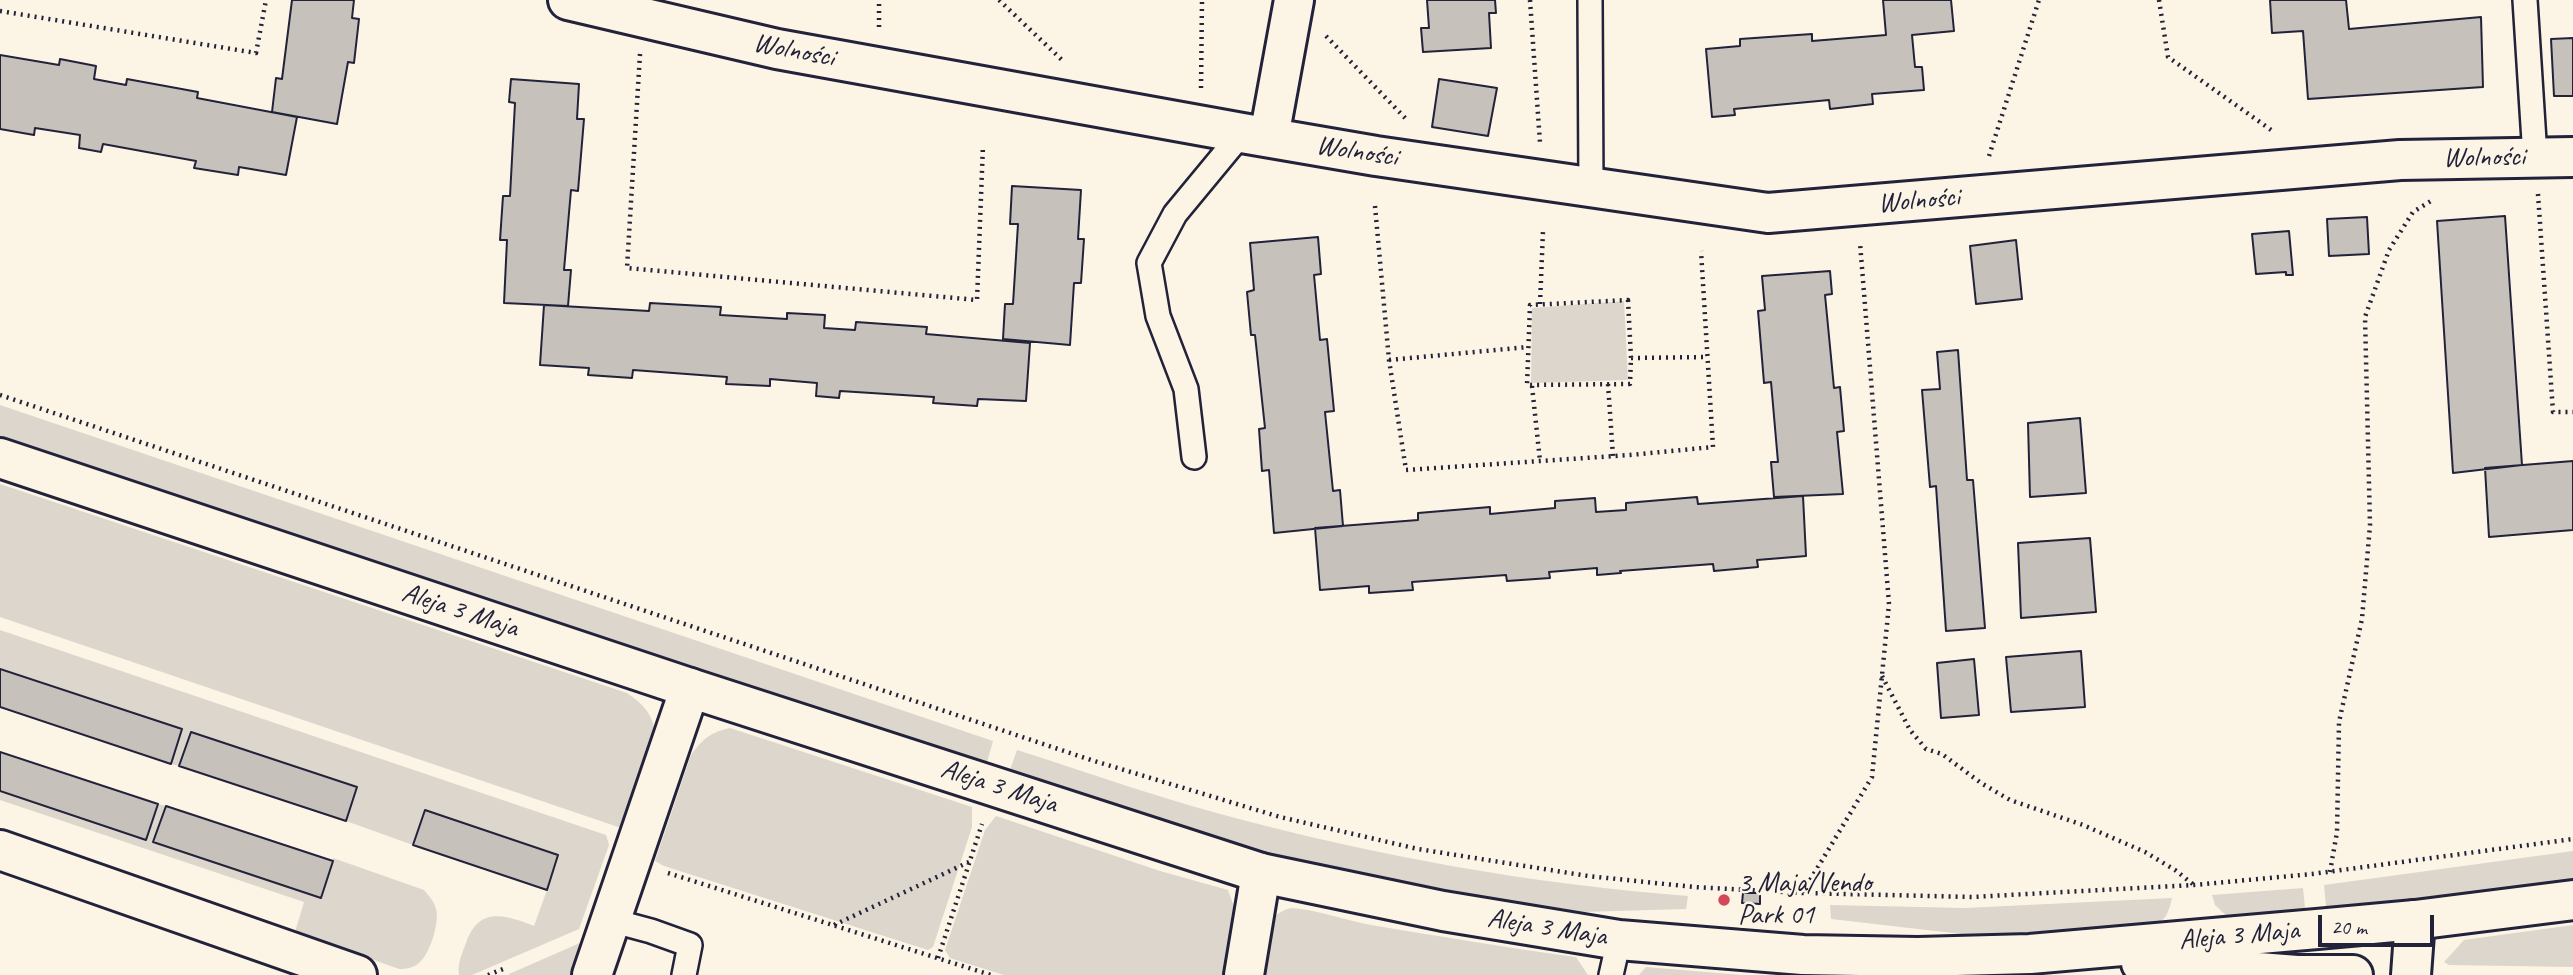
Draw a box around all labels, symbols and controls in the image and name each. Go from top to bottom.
street label: Wolności [751,27,837,75]
street label: Wolności [1314,129,1400,175]
street label: Wolności [2443,140,2525,176]
street label: Wolności [1877,181,1961,221]
street label: Aleja 3 Maja [398,576,522,646]
street label: Aleja 3 Maja [937,752,1061,822]
place label: 3 Maja/Vendo Park 01 [1738,867,1871,933]
marker: 3 Maja/Vendo Park 01 [1716,892,1732,908]
street label: Aleja 3 Maja [1485,902,1609,954]
scale bar [2321,902,2436,946]
street label: Aleja 3 Maja [2178,914,2300,958]
text: 20 m [2331,914,2367,940]

